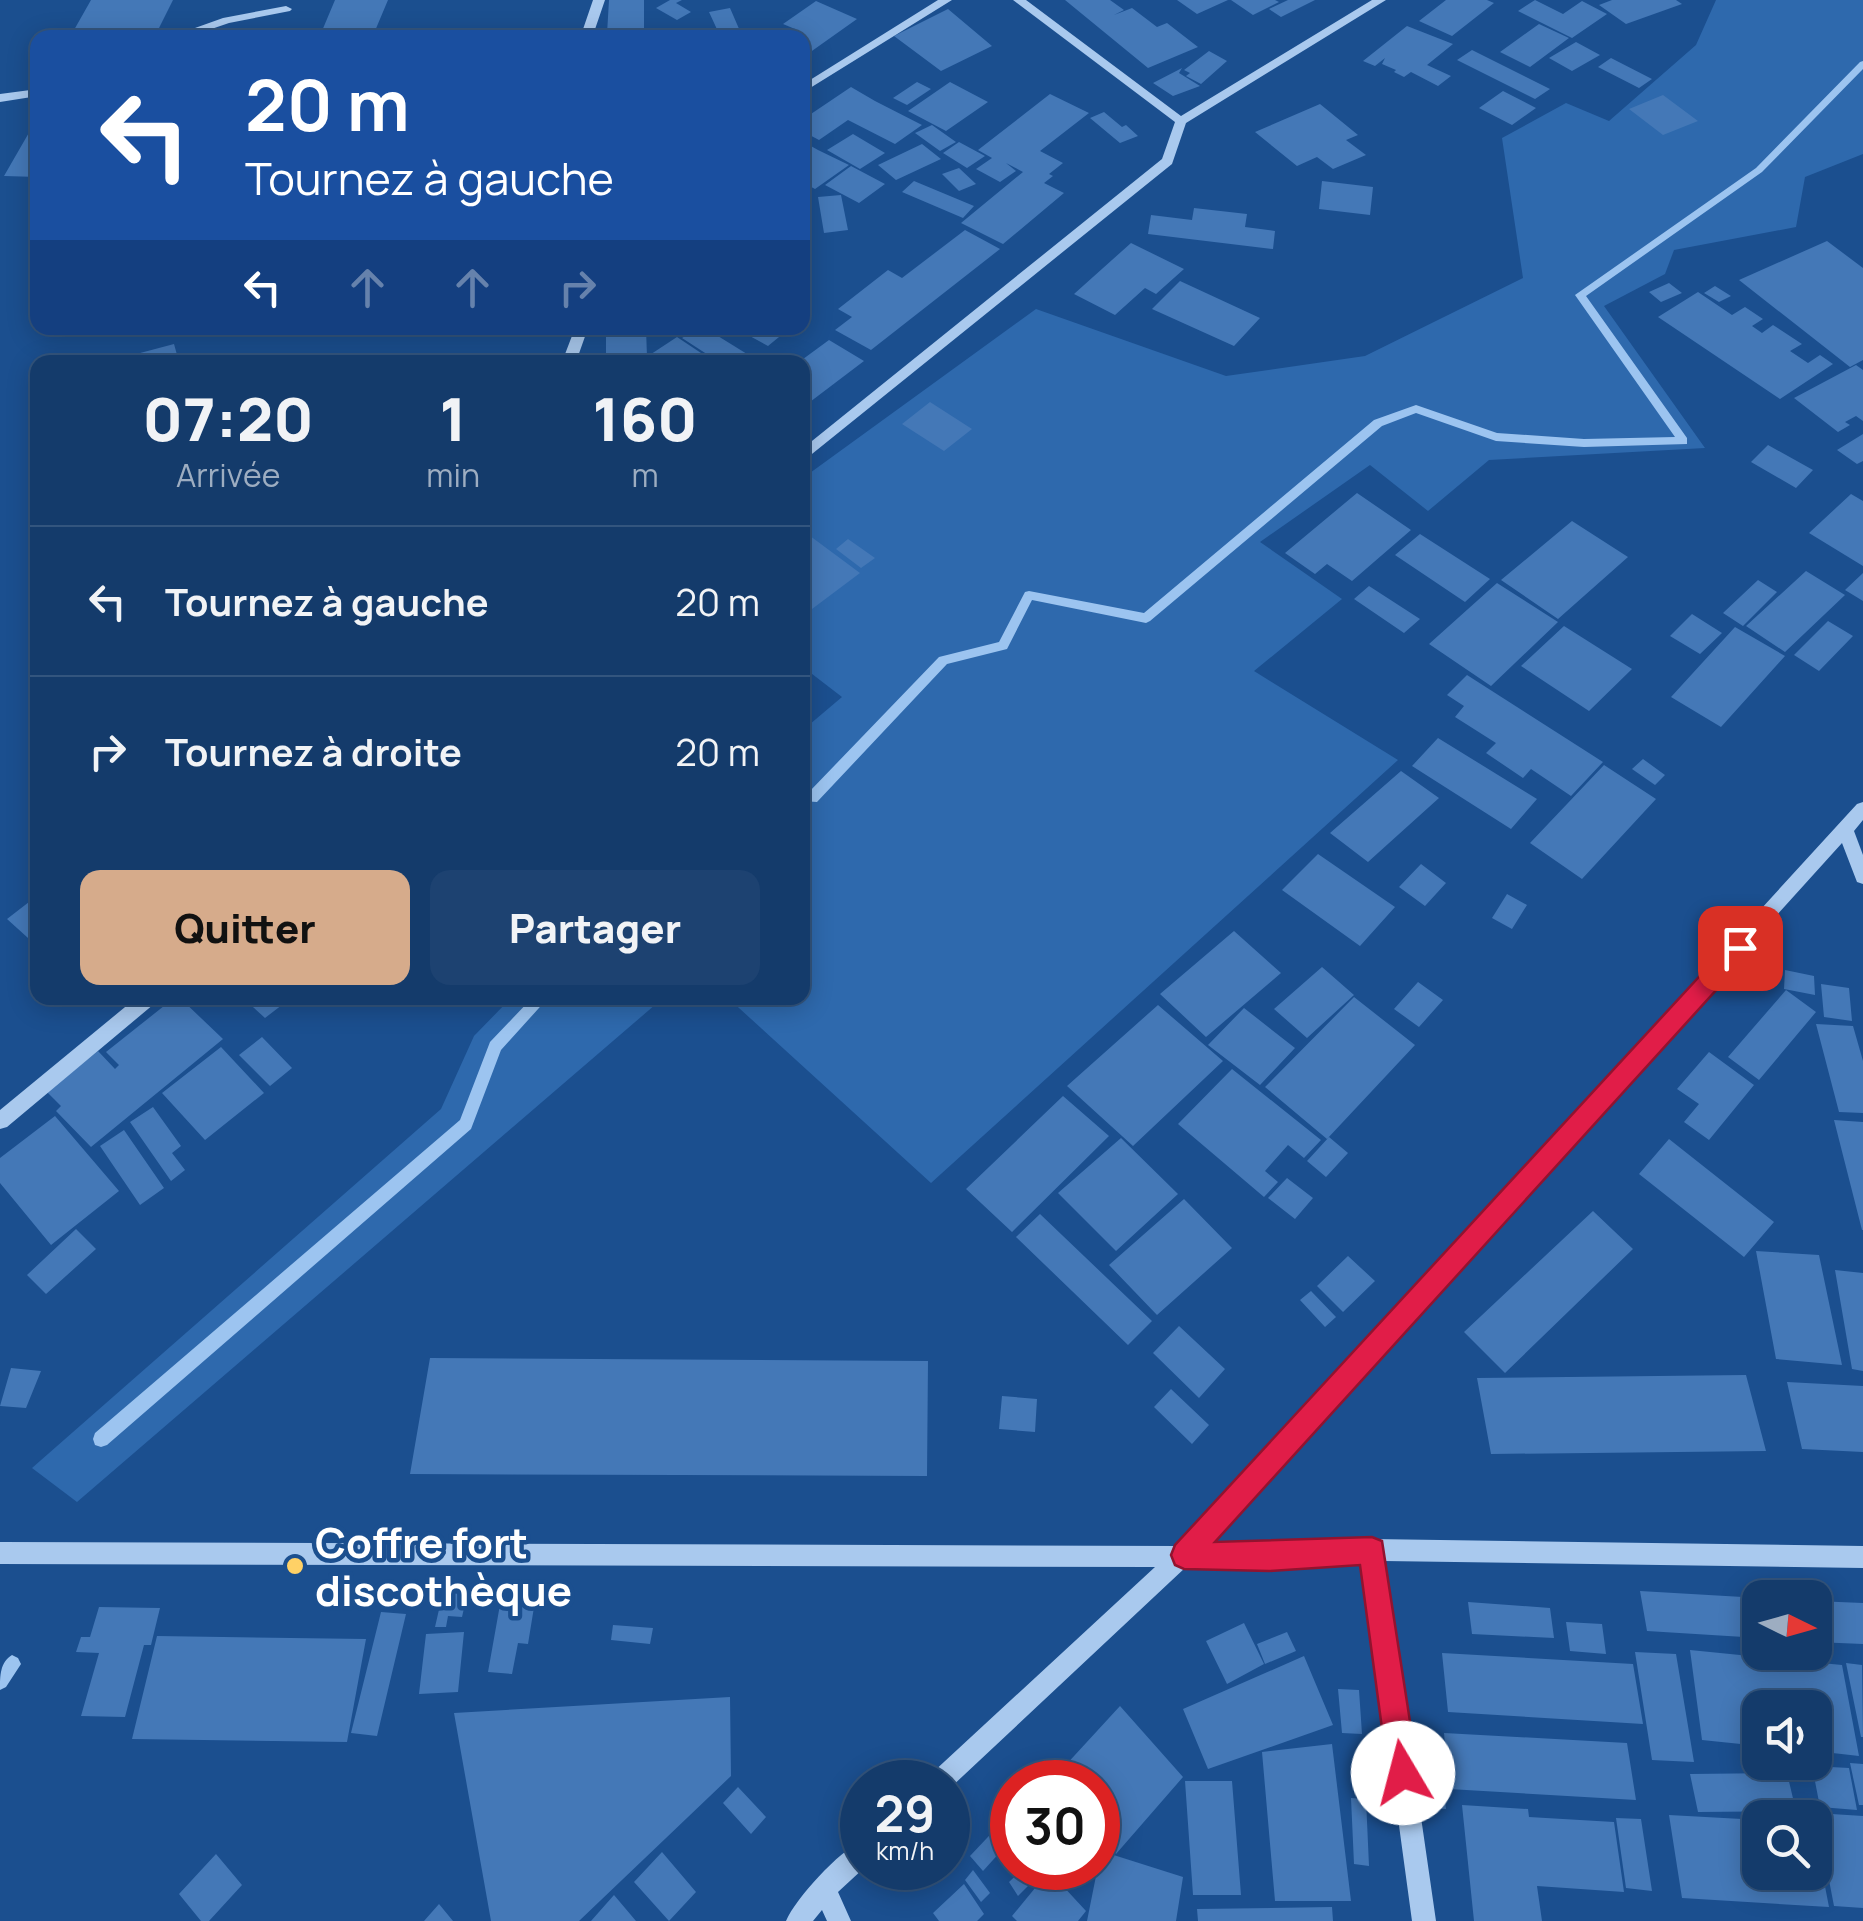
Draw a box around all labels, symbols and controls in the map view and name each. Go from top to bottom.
text: 20 m [245,56,410,152]
icon: left [80,70,210,200]
text: Tournez à gauche [245,147,614,209]
icon: left [235,260,290,315]
icon: ahead [340,260,395,315]
icon: ahead [445,260,500,315]
icon: right [550,260,605,315]
text: 07:20 [143,377,314,459]
text: 1 [439,377,467,459]
text: 160 [592,377,697,459]
text: Arrivée [176,453,280,497]
text: min [426,453,480,497]
text: m [631,453,659,497]
icon: left [80,574,135,629]
text: Tournez à gauche [165,575,489,627]
text: 20 m [675,575,760,627]
icon: right [80,724,135,779]
text: Tournez à droite [165,725,462,777]
text: 20 m [675,725,760,777]
button: Quitter [80,870,410,985]
button: Partager [430,870,760,985]
pin [1698,906,1783,991]
icon: arrive [1713,921,1768,976]
place label: Coffre fort discothèque [315,1513,572,1619]
marker: Coffre fort discothèque [284,1555,306,1577]
north arrow [1742,1580,1832,1670]
map controls [1742,1580,1832,1890]
button: sound [1742,1690,1832,1780]
position arrow [1351,1721,1455,1825]
speed limit sign: 30 [990,1760,1120,1890]
text: 29 [875,1779,935,1847]
button: search [1742,1800,1832,1890]
text: km/h [876,1833,934,1868]

